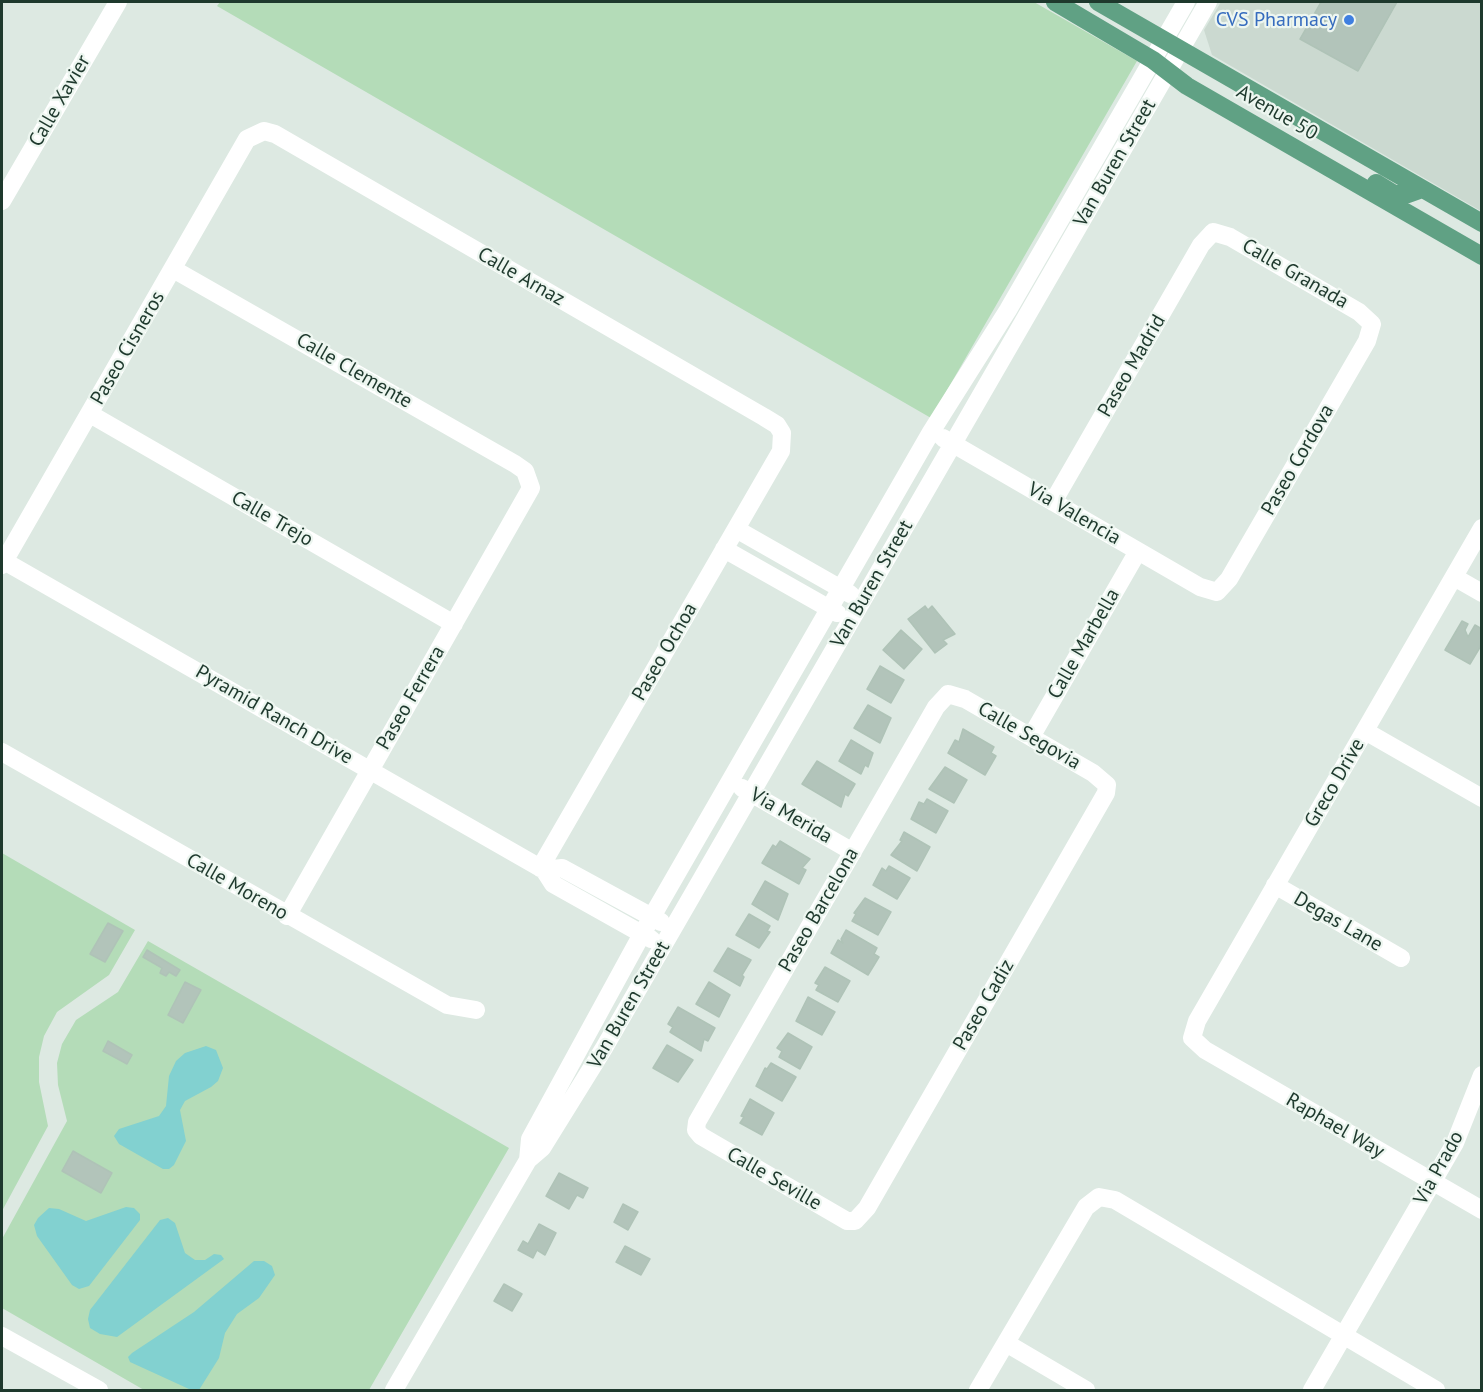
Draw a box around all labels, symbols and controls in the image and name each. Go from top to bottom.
place label: CVS Pharmacy [1216,8,1337,32]
marker: CVS Pharmacy [1342,13,1356,27]
street label: Calle Xavier [24,51,96,151]
street label: Avenue 50 [1232,80,1322,146]
street label: Van Buren Street [1069,95,1161,231]
street label: Calle Granada [1238,234,1352,314]
street label: Calle Arnaz [473,242,569,312]
street label: Paseo Cisneros [86,287,170,409]
street label: Paseo Madrid [1093,311,1171,421]
street label: Calle Clemente [292,328,416,414]
street label: Paseo Cordova [1257,400,1339,520]
street label: Via Valencia [1023,478,1125,550]
street label: Calle Trejo [227,486,317,552]
street label: Van Buren Street [826,516,918,652]
street label: Calle Marbella [1043,585,1125,703]
street label: Paseo Ochoa [627,599,703,705]
street label: Paseo Ferrera [372,642,450,754]
street label: Pyramid Ranch Drive [191,660,357,770]
street label: Calle Segovia [973,697,1085,775]
street label: Greco Drive [1300,734,1370,832]
street label: Via Merida [746,783,836,849]
street label: Paseo Barcelona [774,844,864,976]
street label: Calle Moreno [182,848,292,926]
street label: Degas Lane [1289,887,1387,957]
street label: Van Buren Street [583,937,675,1073]
street label: Paseo Cadiz [948,955,1020,1055]
street label: Raphael Way [1282,1088,1388,1164]
street label: Via Prado [1409,1127,1469,1209]
street label: Calle Seville [722,1142,826,1216]

